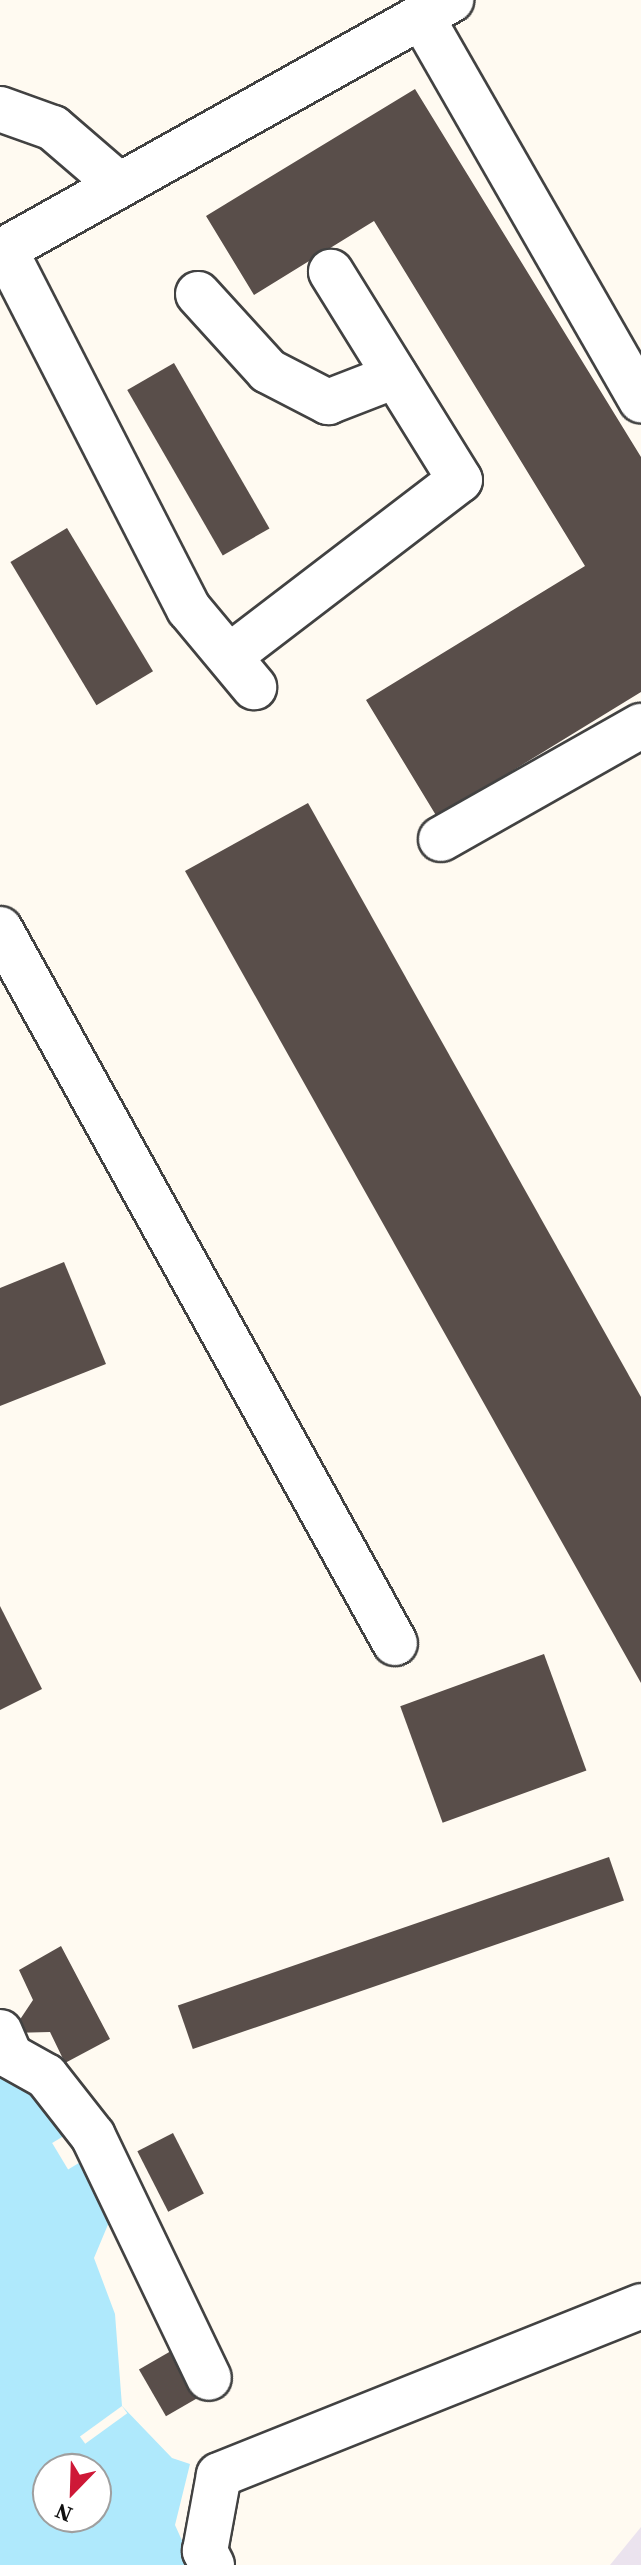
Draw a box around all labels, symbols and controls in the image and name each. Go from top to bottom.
north arrow [32,2453,112,2533]
text: N [50,2496,77,2530]

